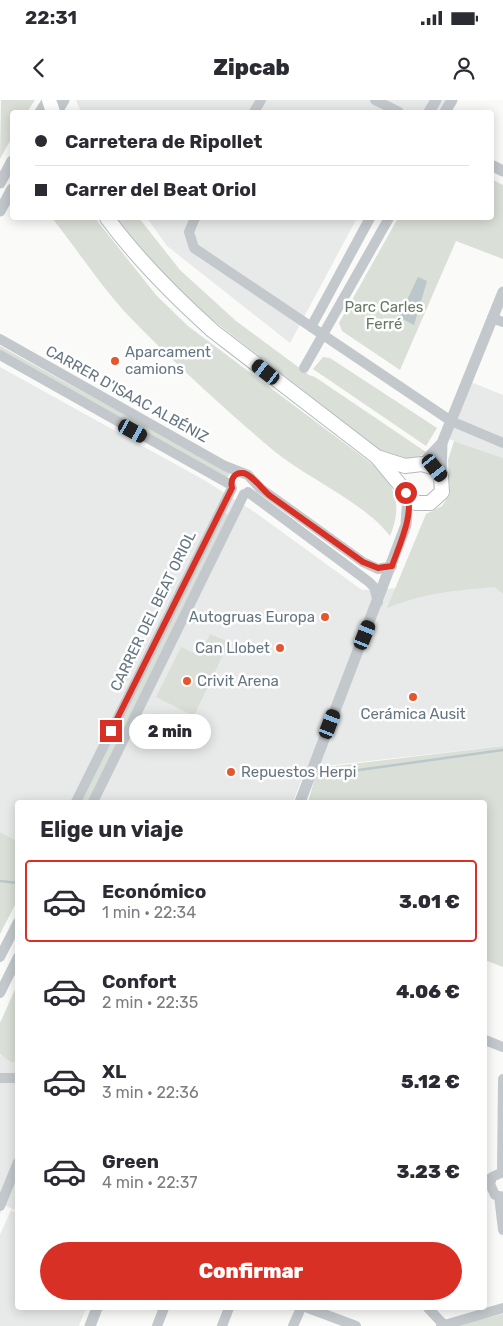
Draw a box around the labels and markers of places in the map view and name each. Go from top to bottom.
place label: Aparcament camions [125,343,211,378]
marker: Aparcament camions [109,355,121,367]
place label: Autogruas Europa [189,608,315,626]
marker: Autogruas Europa [319,611,331,623]
place label: Can Llobet [195,639,270,657]
marker: Can Llobet [274,642,286,654]
place label: Crivit Arena [197,672,279,690]
marker: Crivit Arena [181,675,193,687]
marker: Cerámica Ausit [407,691,419,703]
place label: Cerámica Ausit [360,705,466,723]
place label: Repuestos Herpi [241,763,356,781]
marker: Repuestos Herpi [225,766,237,778]

